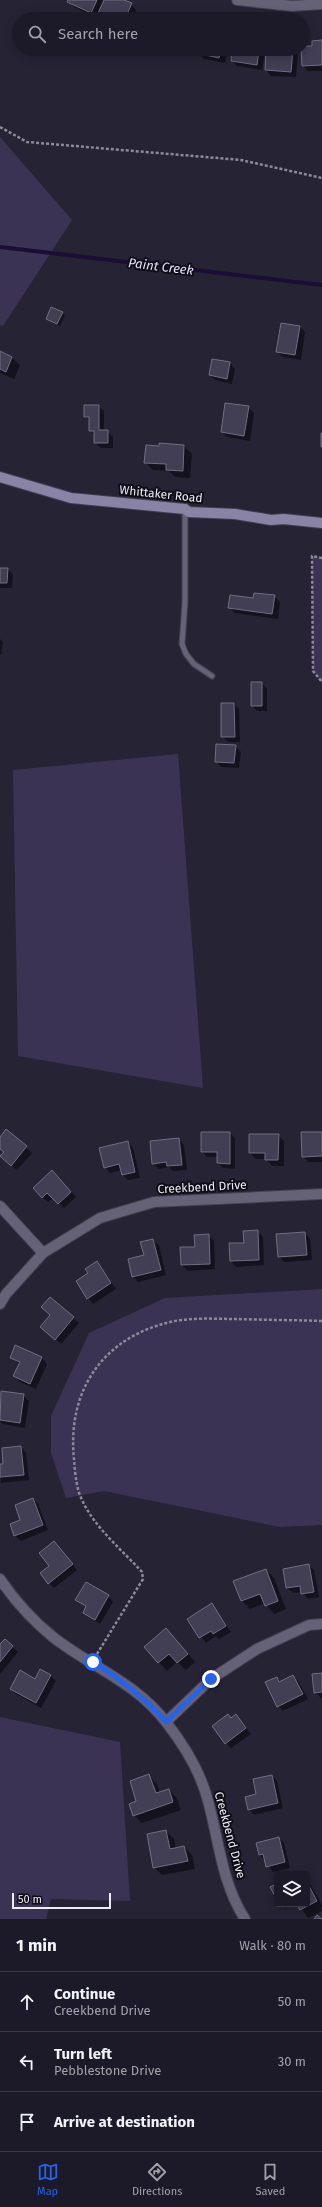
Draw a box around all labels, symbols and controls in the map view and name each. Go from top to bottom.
search box [12,12,310,56]
icon: search [26,23,48,45]
text: Search here [58,25,138,43]
water label: Paint Creek [127,255,194,278]
street label: Whittaker Road [119,483,203,505]
street label: Creekbend Drive [157,1178,247,1196]
route start [84,1653,102,1671]
route end [202,1670,220,1688]
street label: Creekbend Drive [212,1790,248,1880]
map controls [274,1871,310,1907]
button: layers [274,1871,310,1907]
scale bar [12,1891,111,1910]
text: 50 m [18,1893,42,1906]
text: 1 min [16,1935,57,1956]
text: Walk · 80 m [239,1938,306,1953]
text: Continue [54,1985,115,2003]
icon: ahead [16,1991,38,2013]
text: 50 m [278,1994,306,2009]
text: Creekbend Drive [54,2003,151,2018]
text: Turn left [54,2045,112,2063]
icon: left [16,2051,38,2073]
text: 30 m [278,2054,306,2069]
text: Pebblestone Drive [54,2063,161,2078]
icon: arrive [16,2111,38,2133]
text: Arrive at destination [54,2113,195,2131]
tab: Map [37,2161,59,2198]
tab: Directions [132,2161,182,2198]
tab: Saved [256,2161,285,2198]

